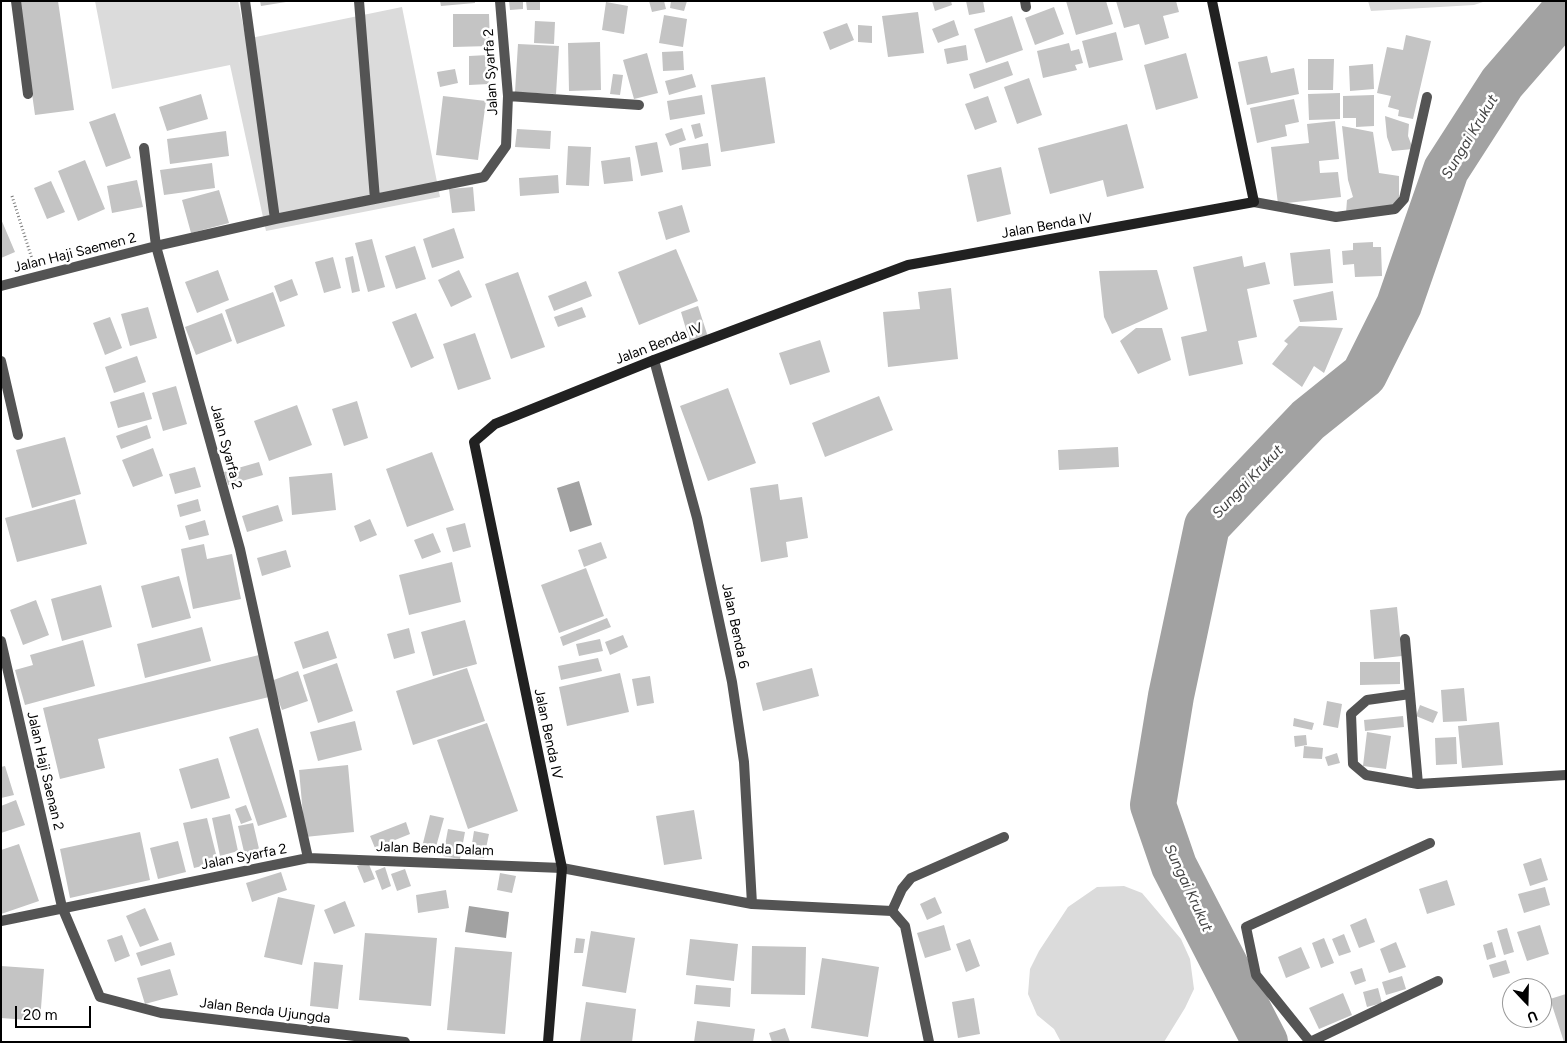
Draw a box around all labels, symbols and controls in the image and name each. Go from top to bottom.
street label: Jalan Syarfa 2 [480,28,502,116]
water label: Sungai Krukut [1438,92,1502,182]
street label: Jalan Benda IV [1000,210,1094,242]
street label: Jalan Haji Saemen 2 [12,230,138,276]
street label: Jalan Benda IV [613,320,705,368]
street label: Jalan Syarfa 2 [207,403,245,491]
water label: Sungai Krukut [1209,442,1287,522]
street label: Jalan Benda 6 [718,582,752,670]
street label: Jalan Benda IV [530,687,566,781]
street label: Jalan Haji Saenan 2 [23,710,67,832]
street label: Jalan Benda Dalam [376,839,494,859]
street label: Jalan Syarfa 2 [200,840,288,874]
water label: Sungai Krukut [1160,841,1216,935]
north arrow [1502,978,1552,1028]
street label: Jalan Benda Ujungda [199,995,331,1027]
scale bar [18,996,94,1028]
text: 20 m [23,1006,57,1024]
text: U [1525,1007,1540,1026]

